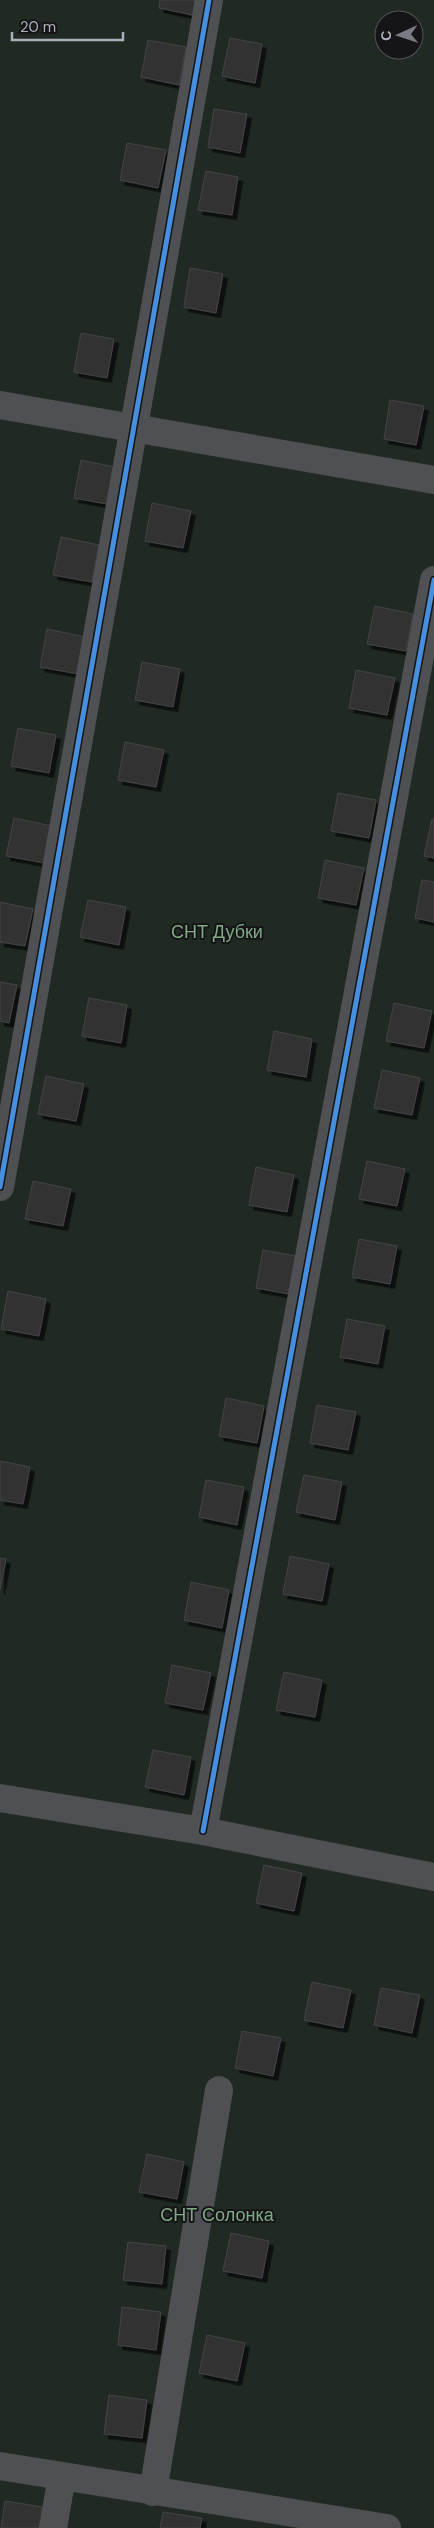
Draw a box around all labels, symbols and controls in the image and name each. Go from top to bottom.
scale bar [12,10,124,42]
north arrow [374,10,424,60]
text: 20 m [20,17,56,37]
text: С [377,30,395,41]
park label: СНТ Дубки [171,920,263,944]
park label: СНТ Солонка [160,2203,275,2227]

